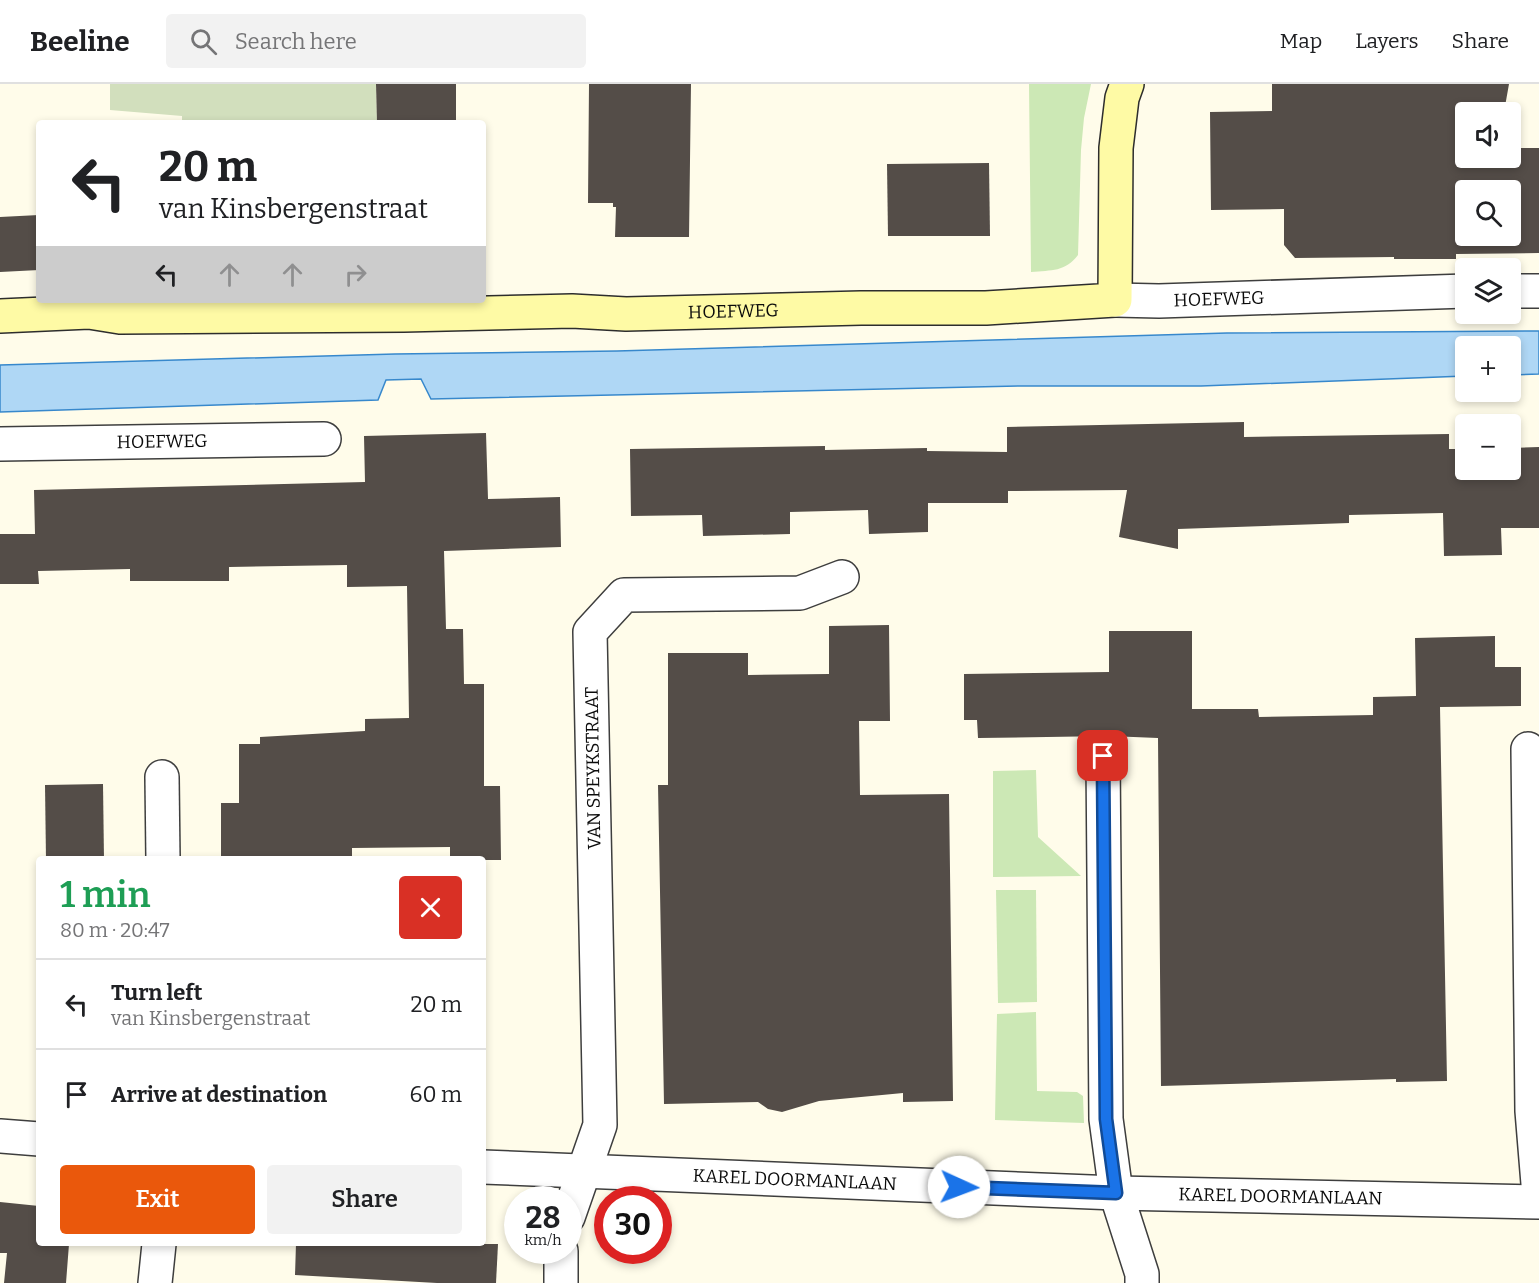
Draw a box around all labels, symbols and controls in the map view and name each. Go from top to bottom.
search box [166,14,586,68]
text: Beeline [30,25,130,58]
icon: search [187,25,220,58]
text: Search here [235,28,357,55]
text: Map [1280,28,1322,54]
text: Layers [1355,28,1419,54]
text: Share [1452,28,1509,54]
map controls [1455,102,1521,480]
button: sound [1455,102,1521,168]
text: 20 m [159,142,257,192]
icon: left [60,144,138,222]
button: search [1455,180,1521,246]
text: van Kinsbergenstraat [159,193,428,225]
icon: left [150,258,183,291]
icon: ahead [213,258,246,291]
icon: ahead [276,258,309,291]
icon: right [339,258,372,291]
button: layers [1455,258,1521,324]
street label: HOEFWEG [1173,287,1265,312]
street label: HOEFWEG [688,299,779,323]
button: + [1455,336,1521,402]
button: − [1455,414,1521,480]
street label: HOEFWEG [116,430,208,453]
street label: VAN SPEYKSTRAAT [581,686,605,849]
pin [1077,730,1128,781]
icon: arrive [1086,739,1119,772]
text: 1 min [60,873,151,917]
button: close [399,876,462,939]
text: 80 m · 20:47 [60,918,170,942]
text: Turn left [111,979,203,1006]
icon: left [60,988,93,1021]
text: 20 m [411,991,462,1018]
text: van Kinsbergenstraat [111,1006,310,1030]
icon: arrive [60,1078,93,1111]
text: Arrive at destination [111,1081,327,1108]
text: 60 m [410,1081,462,1108]
position arrow [927,1155,991,1219]
button: Exit [60,1165,255,1234]
button: Share [267,1165,462,1234]
street label: KAREL DOORMANLAAN [692,1165,897,1195]
street label: KAREL DOORMANLAAN [1178,1183,1383,1210]
speed limit sign: 30 [594,1186,672,1264]
text: 28 [526,1200,560,1236]
text: km/h [524,1231,562,1249]

